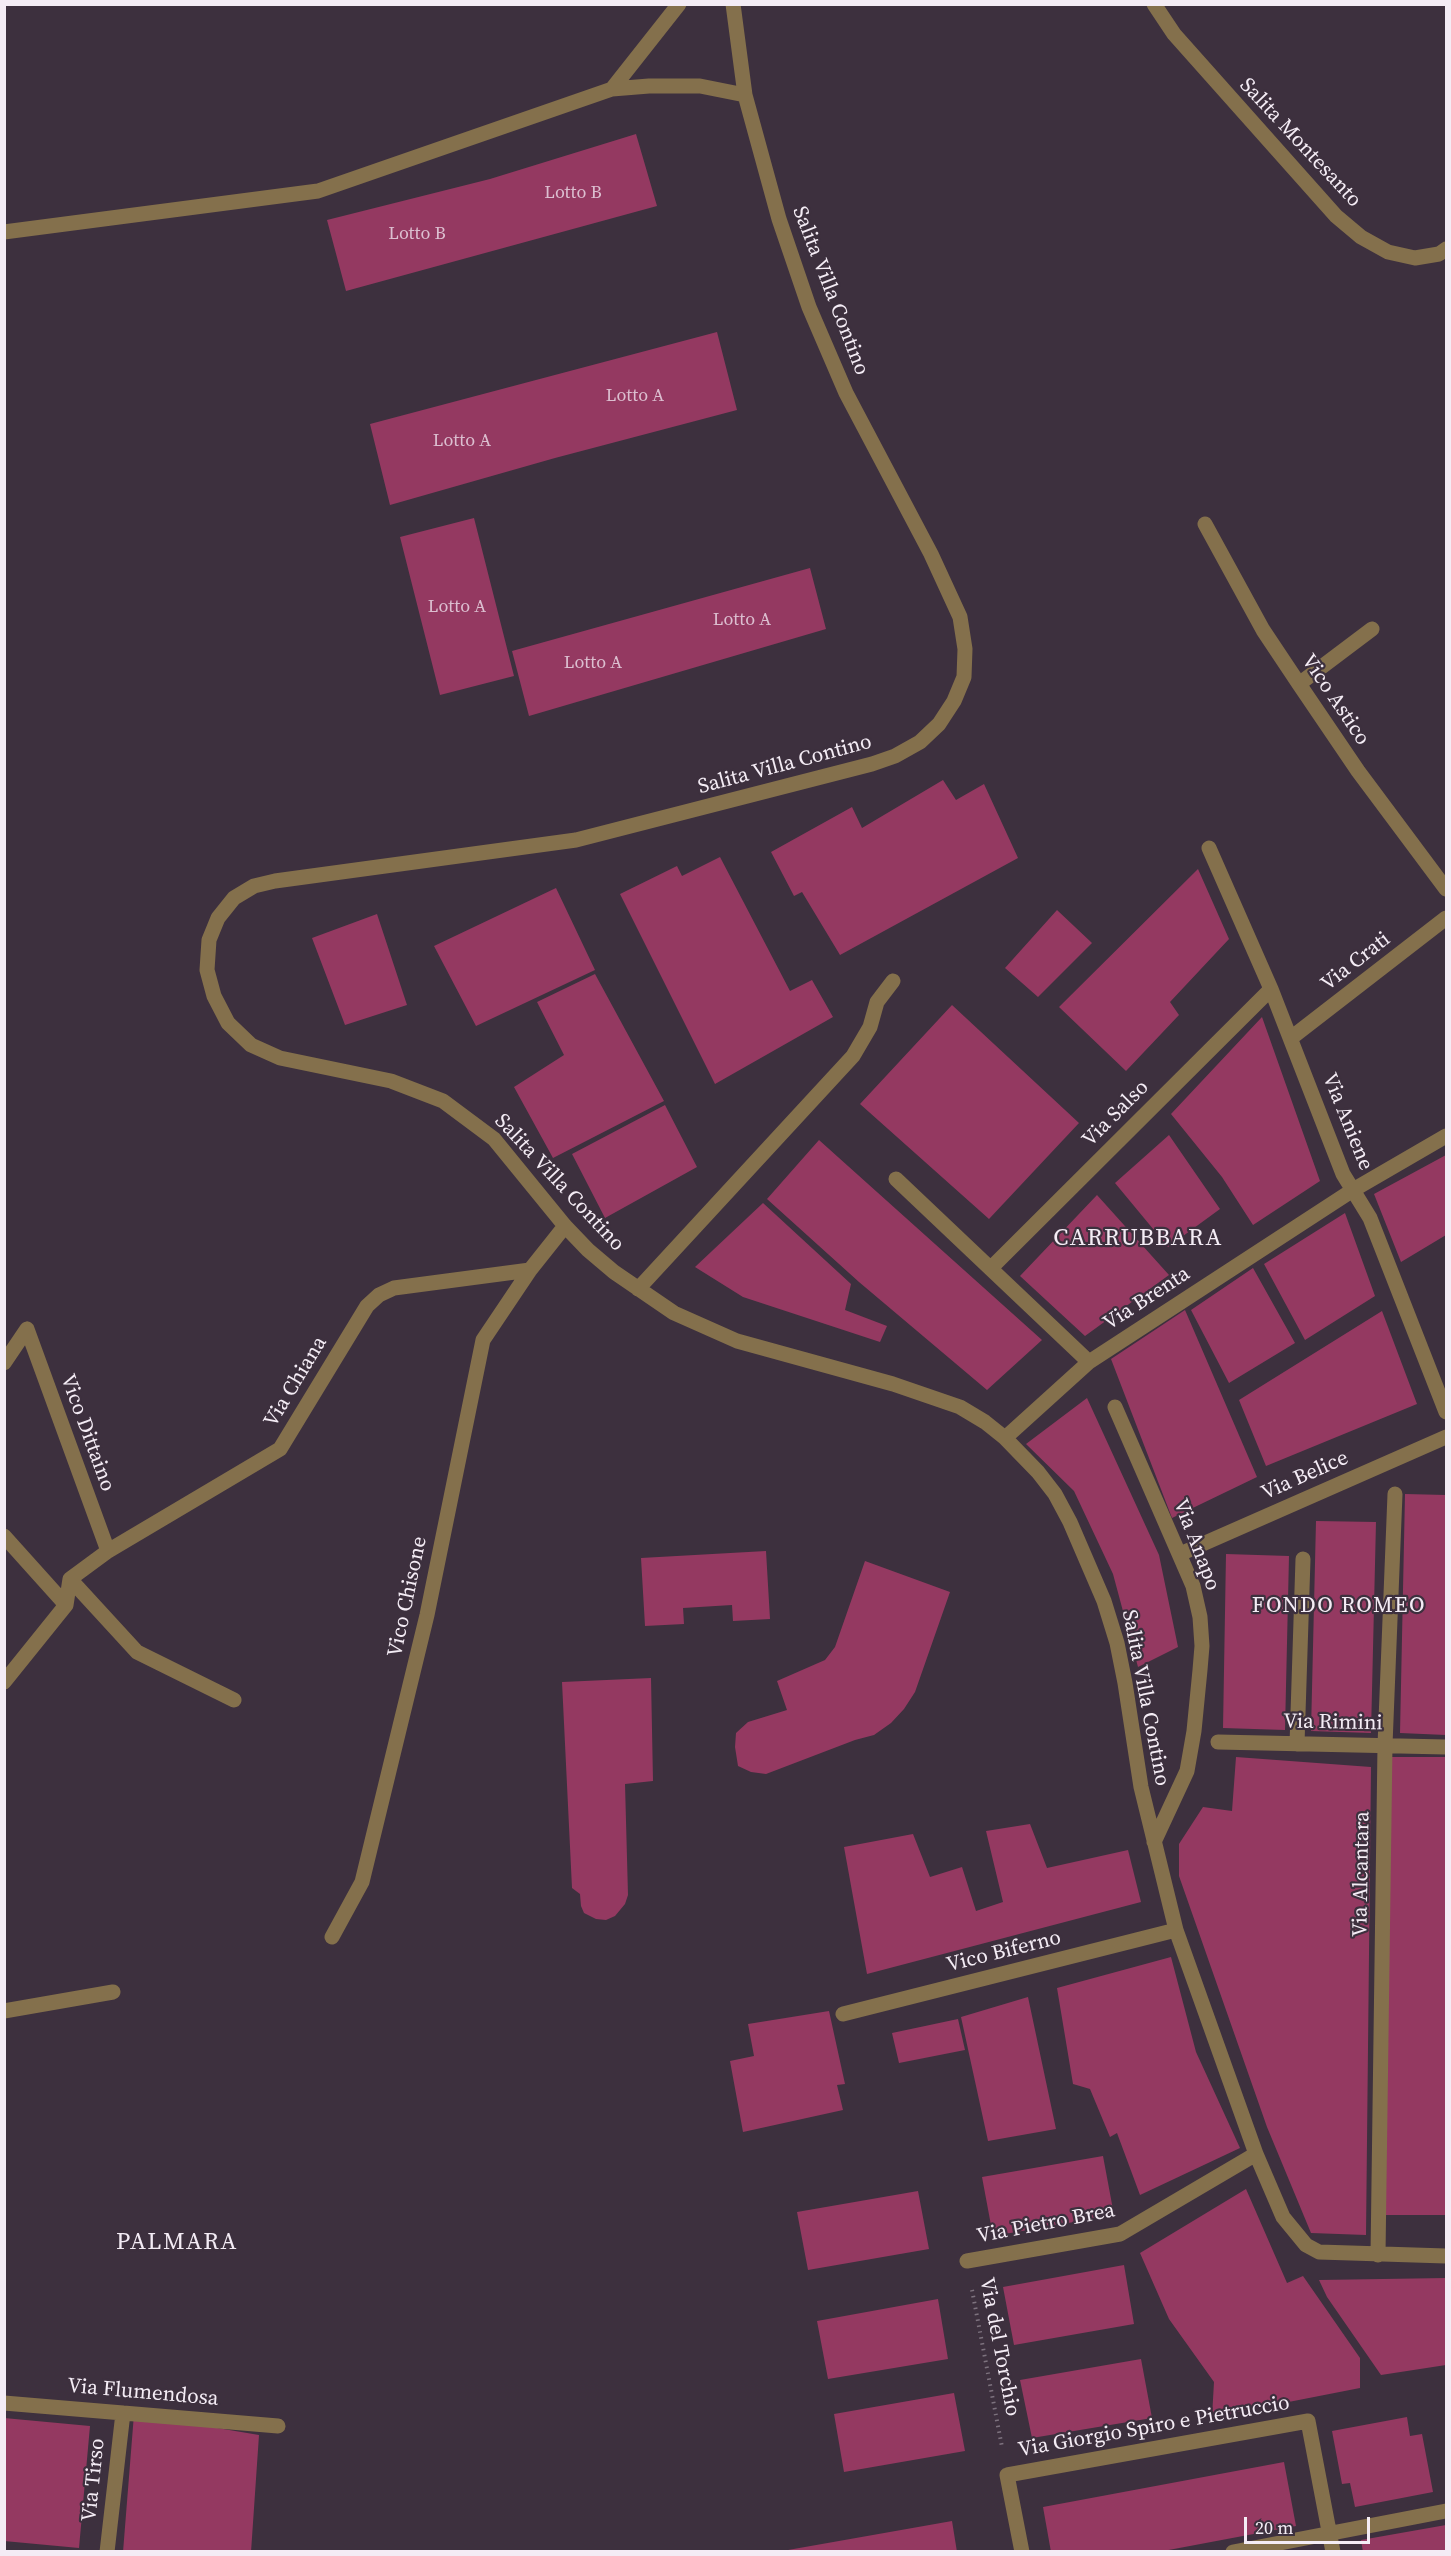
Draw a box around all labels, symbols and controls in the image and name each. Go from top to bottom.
street label: Salita Montesanto [1234,73,1366,213]
house number: Lotto B [544,182,602,204]
street label: Salita Villa Contino [786,203,874,379]
house number: Lotto B [388,223,446,245]
house number: Lotto A [606,385,664,407]
house number: Lotto A [433,430,491,452]
house number: Lotto A [428,596,486,618]
house number: Lotto A [713,609,771,631]
street label: Vico Astico [1295,650,1375,750]
house number: Lotto A [564,652,622,674]
street label: Salita Villa Contino [695,730,875,800]
street label: Via Crati [1316,927,1396,997]
street label: Via Aniene [1316,1070,1378,1174]
street label: Via Salso [1077,1075,1155,1153]
street label: Salita Villa Contino [489,1109,629,1257]
district label: CARRUBBARA [1053,1225,1223,1253]
street label: Via Brenta [1099,1262,1195,1336]
street label: Via Chiana [259,1332,333,1432]
street label: Vico Dittaino [54,1371,120,1495]
street label: Via Belice [1258,1446,1352,1506]
street label: Via Anapo [1167,1496,1225,1594]
street label: Vico Chisone [383,1534,433,1660]
district label: FONDO ROMEO [1252,1593,1426,1619]
street label: Salita Villa Contino [1116,1608,1174,1788]
street label: Via Rimini [1283,1710,1383,1736]
street label: Via Alcantara [1348,1811,1376,1937]
street label: Vico Biferno [944,1926,1064,1978]
street label: Via Pietro Brea [975,2198,1117,2250]
district label: PALMARA [116,2229,238,2257]
street label: Via del Torchio [973,2276,1025,2418]
street label: Via Flumendosa [66,2374,220,2412]
street label: Via Giorgio Spiro e Pietruccio [1016,2391,1292,2463]
street label: Via Tirso [77,2437,111,2523]
scale bar [1247,2505,1373,2543]
text: 20 m [1255,2515,1293,2540]

